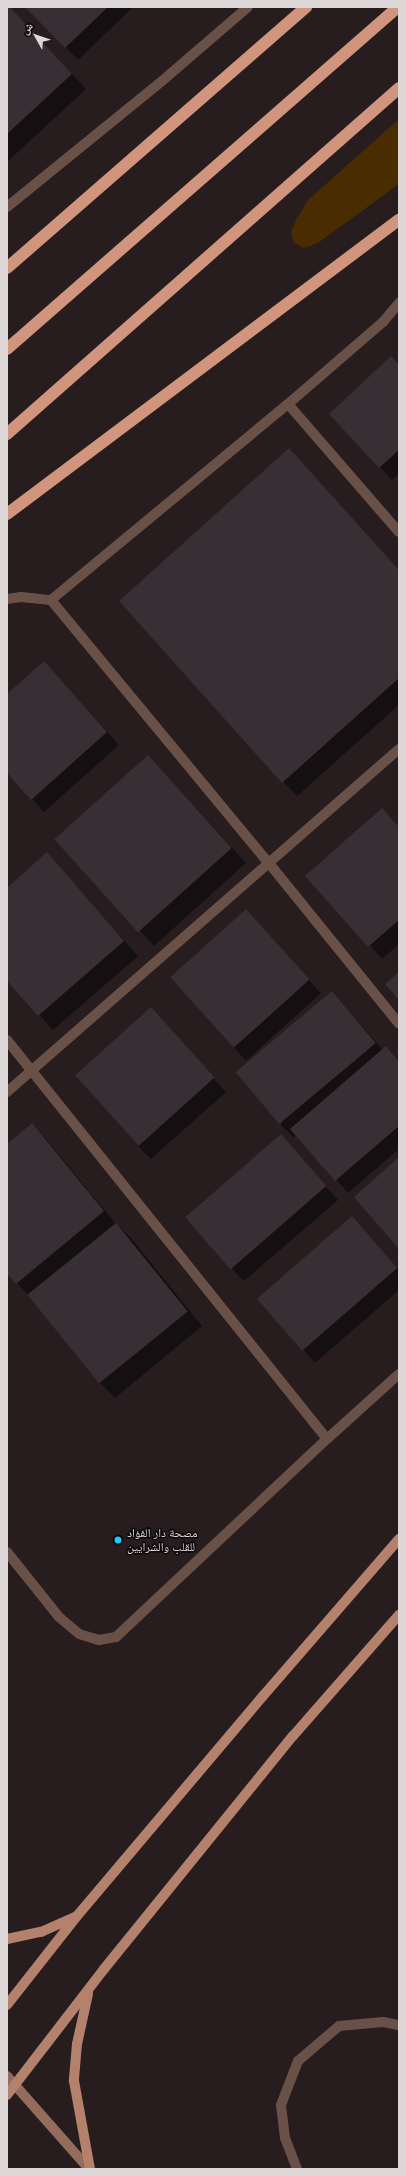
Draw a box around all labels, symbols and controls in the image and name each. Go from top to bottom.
north arrow [16,16,56,56]
text: ش [17,19,36,37]
place label: مصحة دار الفؤاد للقلب والشرايين [127,1526,197,1554]
marker: مصحة دار الفؤاد للقلب والشرايين [112,1534,124,1546]

